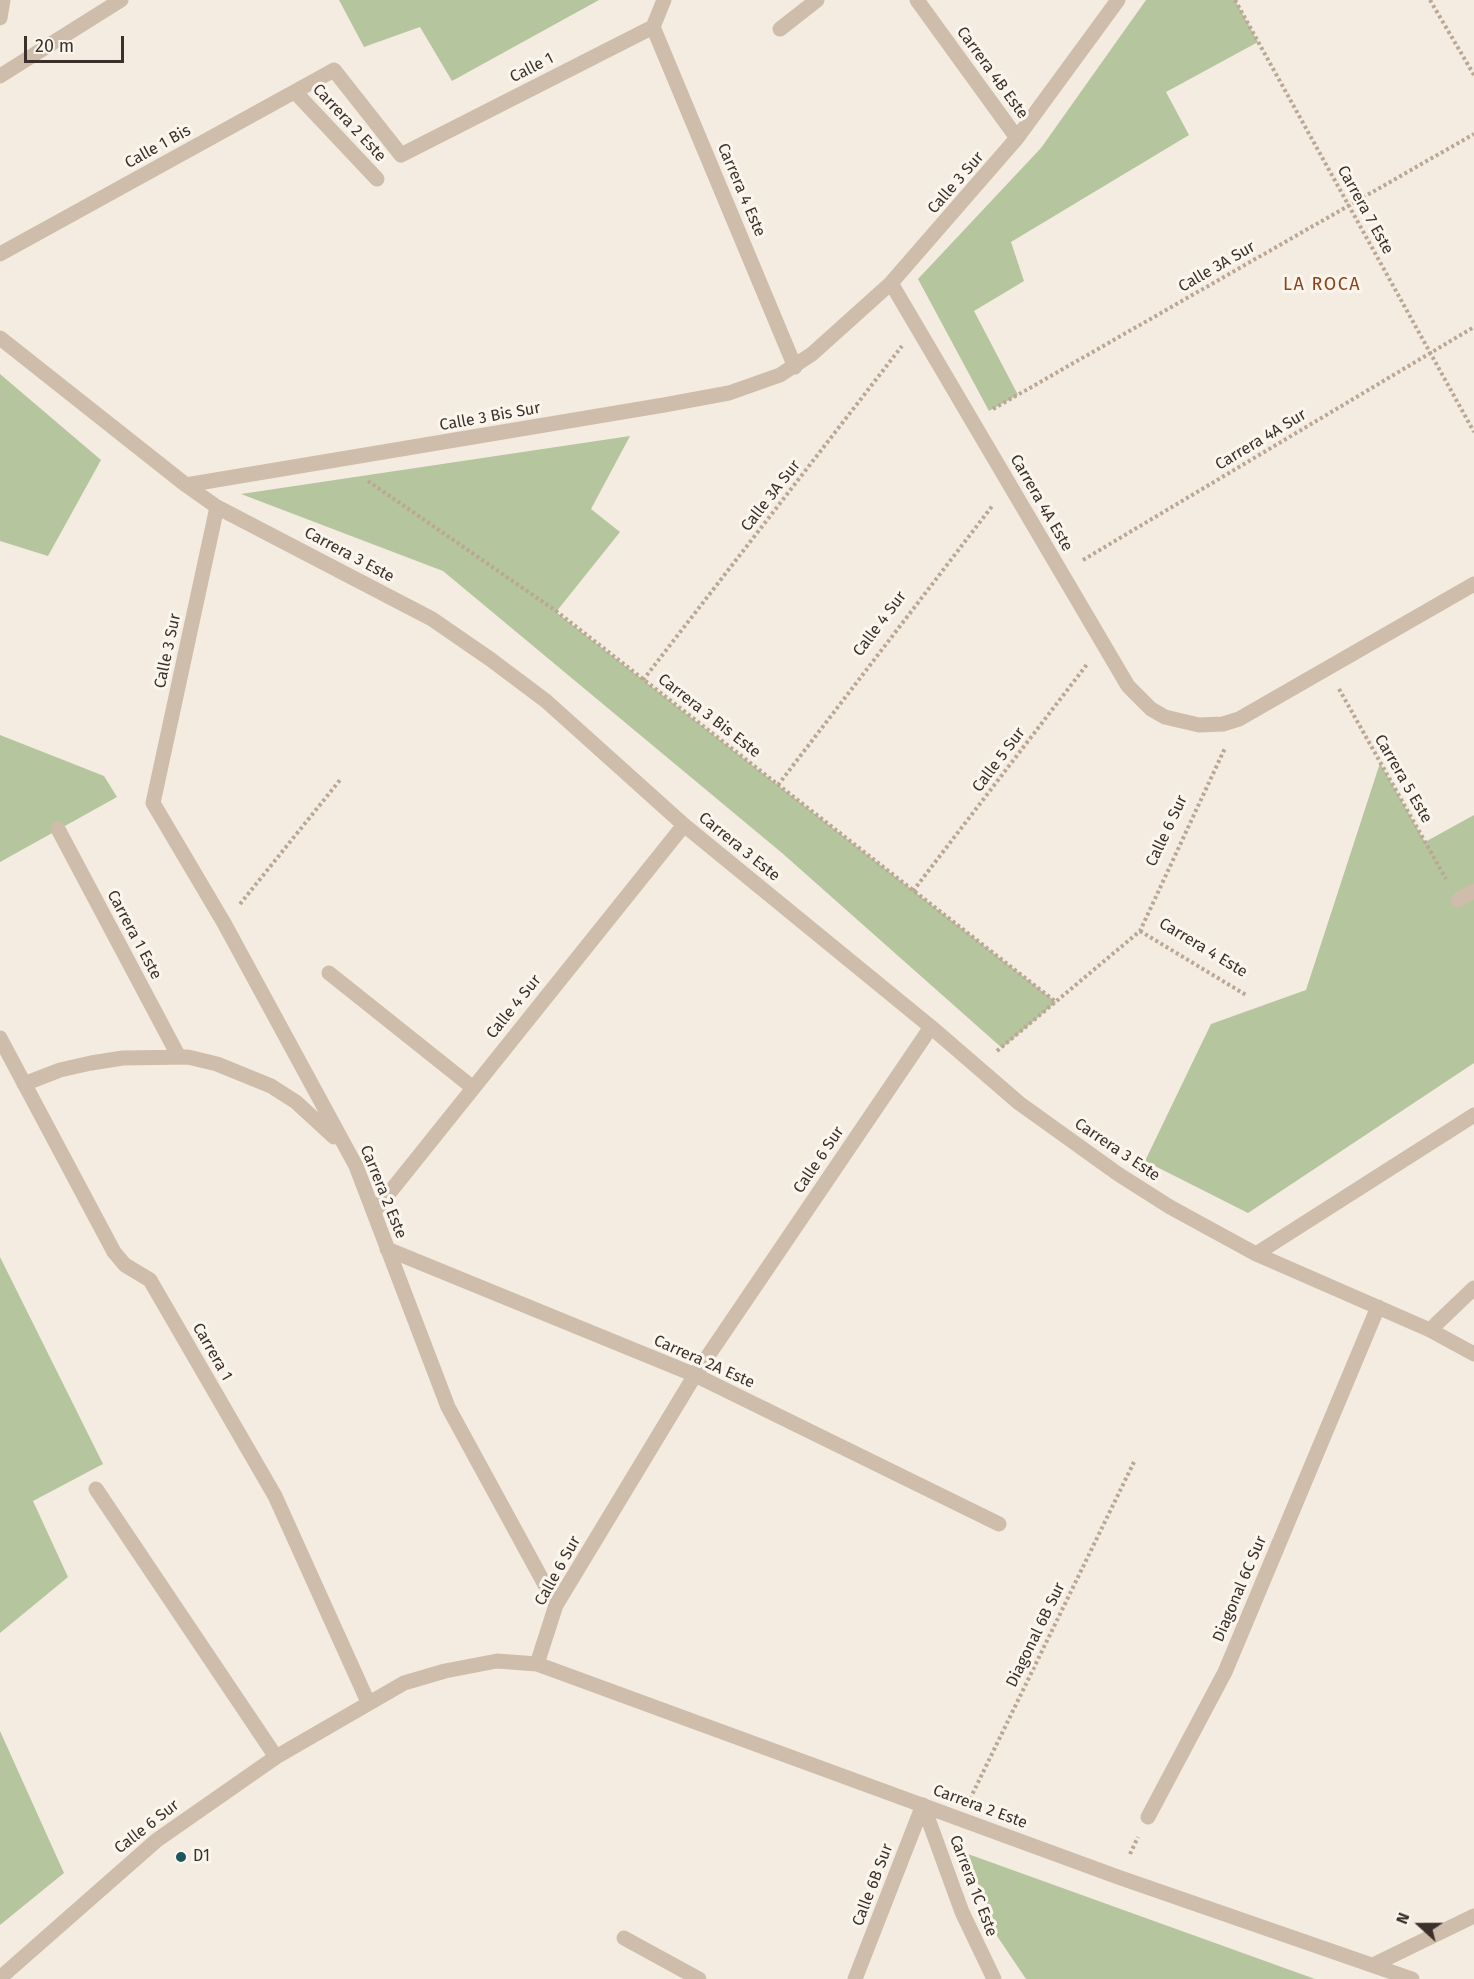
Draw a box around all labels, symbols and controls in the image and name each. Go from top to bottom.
street label: Carrera 4B Este [952,23,1032,123]
scale bar [27,24,128,62]
text: 20 m [35,35,74,57]
street label: Calle 1 [507,49,557,87]
street label: Carrera 2 Este [308,80,390,166]
street label: Calle 1 Bis [122,121,194,173]
street label: Carrera 4 Este [713,140,769,240]
street label: Calle 3 Sur [924,148,988,218]
street label: Carrera 7 Este [1333,162,1397,258]
street label: Calle 3A Sur [1175,237,1259,297]
district label: LA ROCA [1283,274,1361,296]
street label: Calle 3 Bis Sur [438,399,542,435]
street label: Carrera 4A Sur [1212,405,1310,475]
street label: Carrera 4A Este [1005,451,1077,555]
street label: Calle 3A Sur [737,457,805,535]
street label: Carrera 3 Este [301,523,397,587]
street label: Calle 4 Sur [849,588,911,660]
street label: Calle 3 Sur [151,612,185,690]
street label: Carrera 3 Bis Este [654,670,764,762]
street label: Calle 5 Sur [968,724,1030,796]
street label: Carrera 5 Este [1370,731,1436,827]
street label: Calle 6 Sur [1142,792,1192,870]
street label: Carrera 3 Este [694,808,784,886]
street label: Carrera 1 Este [103,887,165,983]
street label: Carrera 4 Este [1155,914,1251,982]
street label: Calle 4 Sur [482,971,546,1043]
street label: Carrera 3 Este [1071,1114,1163,1186]
street label: Calle 6 Sur [790,1123,848,1197]
street label: Carrera 2 Este [356,1142,410,1242]
street label: Carrera 1 [188,1320,236,1384]
street label: Carrera 2A Este [651,1331,757,1393]
street label: Calle 6 Sur [531,1533,585,1609]
street label: Diagonal 6C Sur [1209,1533,1271,1645]
street label: Diagonal 6B Sur [1002,1579,1070,1691]
street label: Carrera 2 Este [930,1781,1030,1833]
street label: Calle 6 Sur [111,1796,183,1858]
street label: Carrera 1C Este [945,1833,1001,1939]
street label: Calle 6B Sur [849,1841,897,1929]
place label: D1 [193,1847,210,1867]
marker: D1 [174,1850,188,1864]
north arrow [1390,1895,1450,1955]
text: N [1392,1910,1413,1927]

